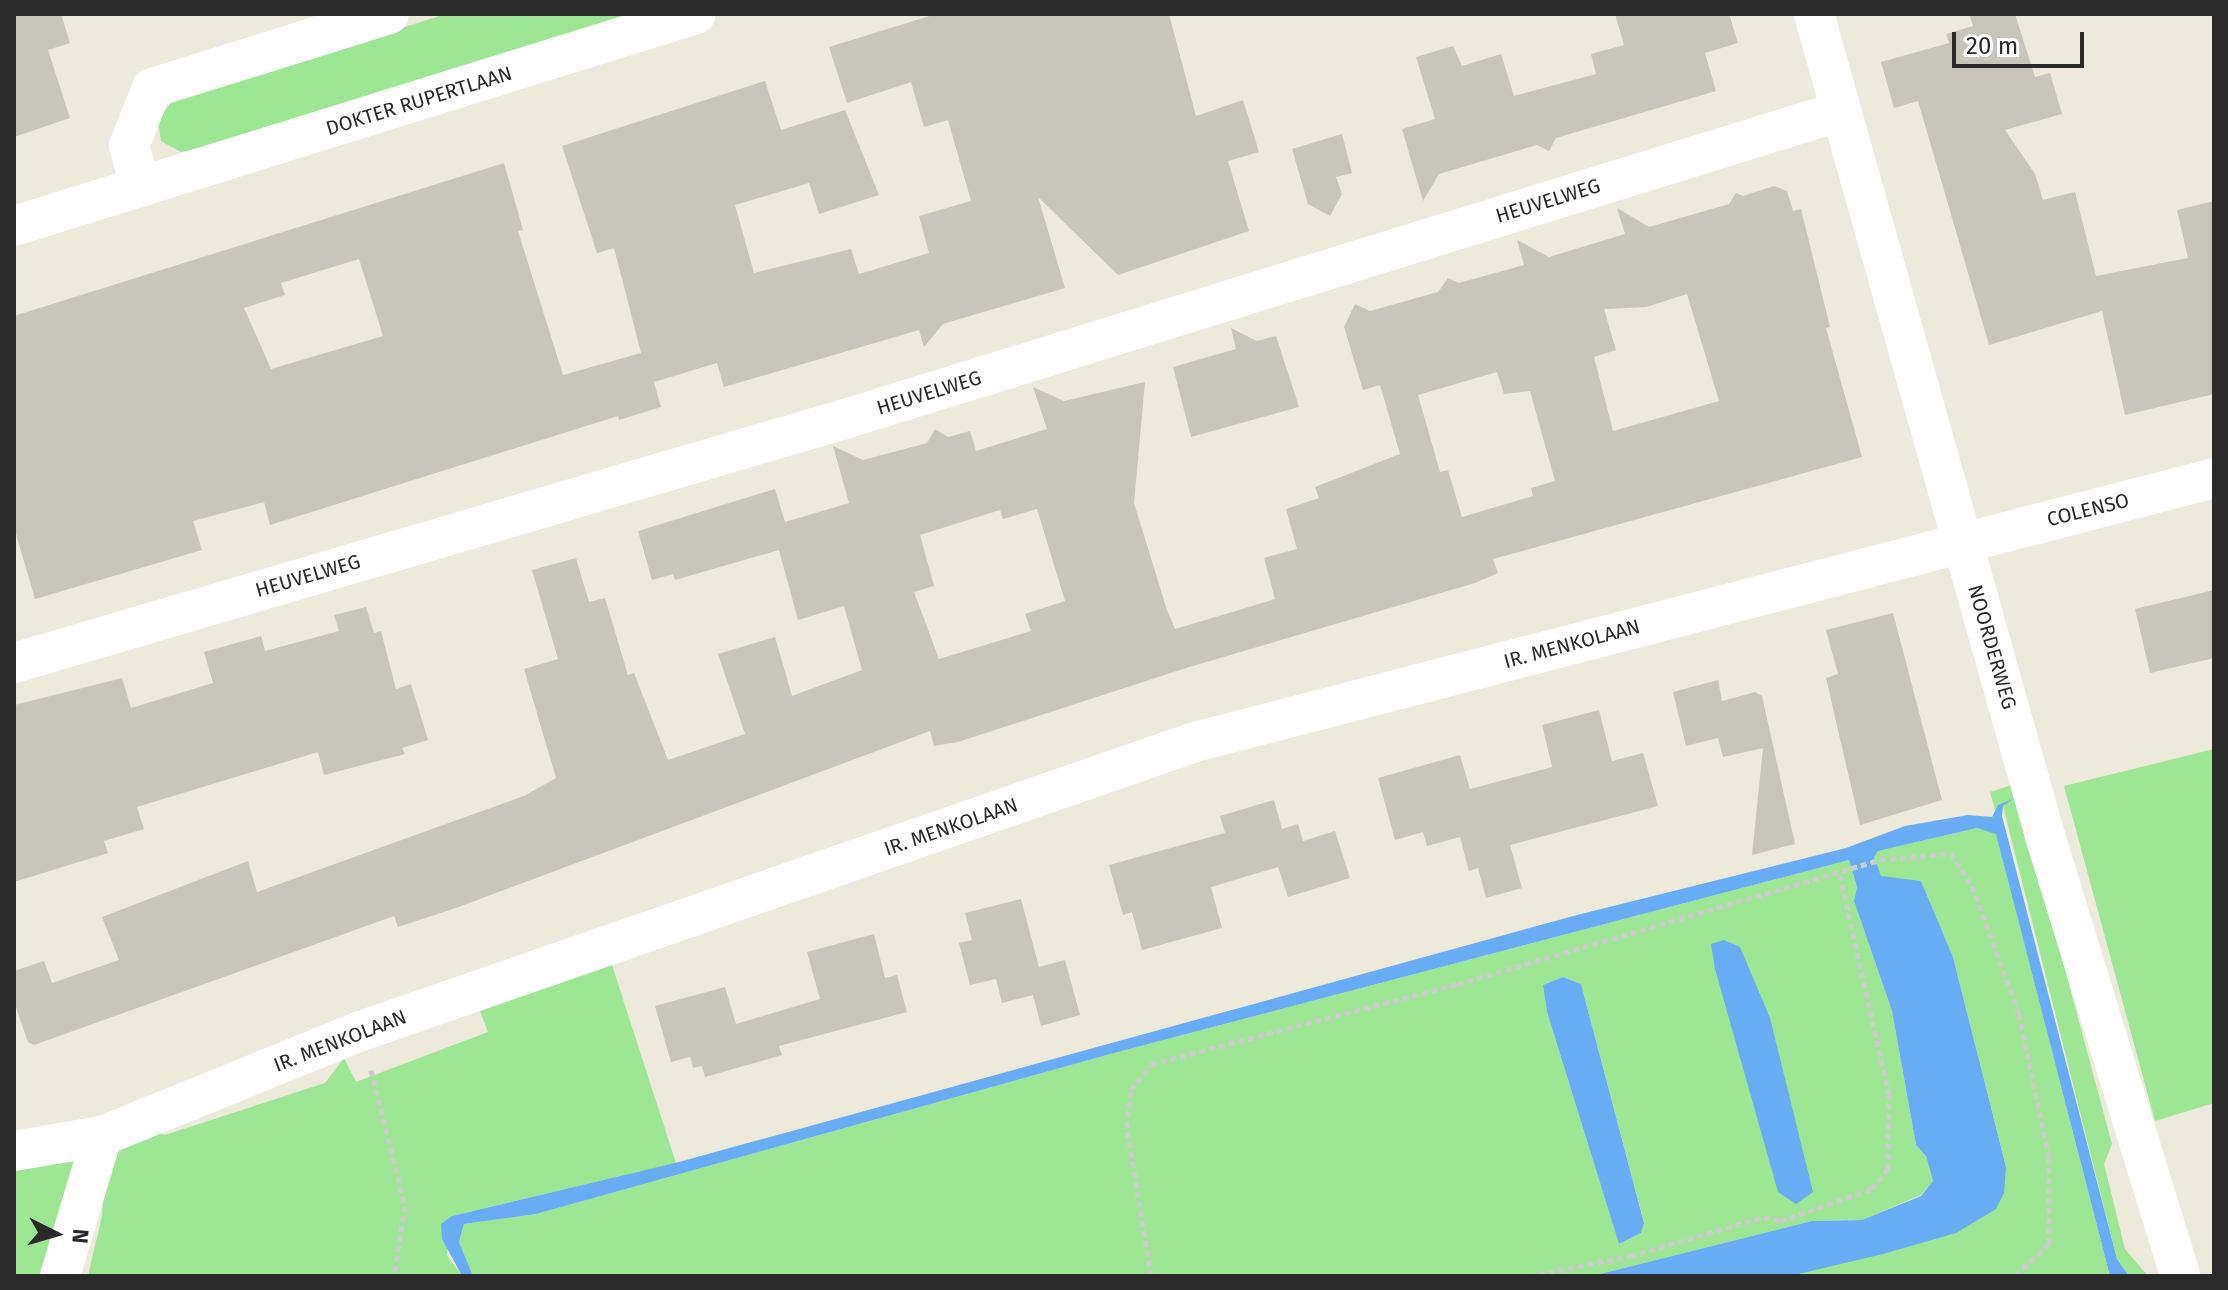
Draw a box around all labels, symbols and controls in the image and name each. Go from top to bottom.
scale bar [1956,16,2088,66]
text: 20 m [1966,32,2018,60]
street label: DOKTER RUPERTLAAN [323,61,515,141]
street label: HEUVELWEG [1493,174,1603,228]
street label: HEUVELWEG [874,366,984,420]
street label: COLENSO [2044,488,2132,532]
street label: HEUVELWEG [253,550,363,602]
street label: NOORDERWEG [1963,582,2021,712]
street label: IR. MENKOLAAN [1501,614,1643,674]
street label: IR. MENKOLAAN [881,793,1021,861]
street label: IR. MENKOLAAN [270,1005,410,1077]
north arrow [16,1194,96,1274]
text: N [66,1228,94,1245]

